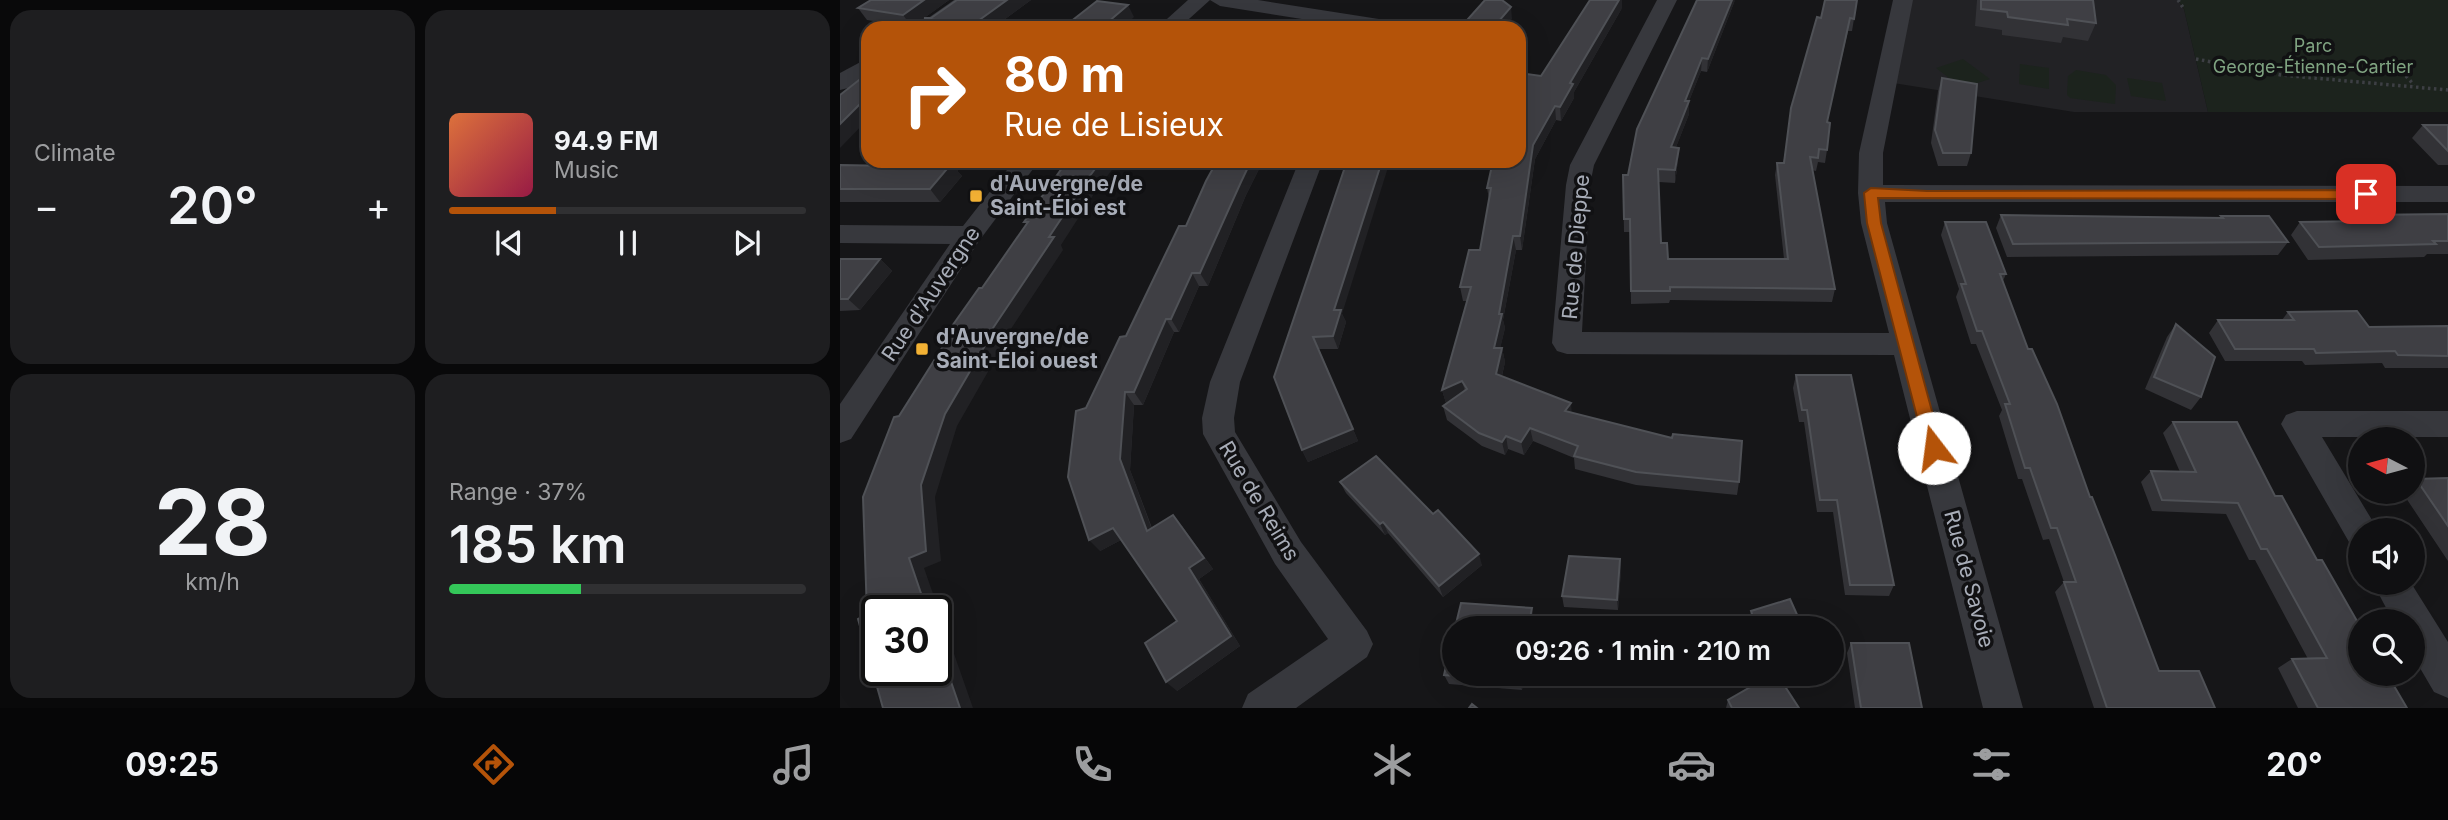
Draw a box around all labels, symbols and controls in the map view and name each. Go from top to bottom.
park label: Parc George-Étienne-Cartier [2213,35,2413,77]
text: 80 m [1004,45,1125,104]
icon: right [889,49,980,140]
text: Rue de Lisieux [1004,105,1224,144]
text: 94.9 FM [554,125,658,156]
text: Climate [34,139,116,167]
text: Music [554,156,619,184]
pin [2336,164,2396,224]
place label: d'Auvergne/de Saint-Éloi est [990,171,1143,220]
street label: Rue de Dieppe [1557,173,1594,321]
text: 20° [167,174,258,237]
icon: arrive [2347,175,2385,213]
text: − [34,183,59,229]
text: + [366,183,391,229]
marker: d'Auvergne/de Saint-Éloi est [968,188,984,204]
street label: Rue d'Auvergne [876,222,985,366]
icon: previous [490,224,528,262]
icon: pause [609,224,647,262]
icon: next [728,224,766,262]
place label: d'Auvergne/de Saint-Éloi ouest [936,324,1098,373]
marker: d'Auvergne/de Saint-Éloi ouest [914,341,930,357]
position arrow [1897,411,1971,485]
north arrow [2348,427,2426,504]
map controls [2348,427,2425,686]
street label: Rue de Reims [1214,436,1305,565]
text: 28 [154,467,271,577]
text: Range · 37% [449,478,587,506]
street label: Rue de Savoie [1939,507,2000,650]
text: 185 km [449,513,627,576]
button: sound [2348,518,2425,595]
text: km/h [185,568,240,596]
speed limit sign: 30 [861,595,952,686]
button: search [2348,609,2425,686]
text: 09:26 · 1 min · 210 m [1515,635,1771,666]
icon: directions [469,740,518,789]
icon: music [769,740,818,789]
icon: phone [1068,740,1117,789]
icon: climate [1368,740,1417,789]
icon: car [1667,740,1716,789]
icon: filters [1967,740,2016,789]
text: 09:25 [125,745,219,784]
text: 20° [2266,745,2323,784]

